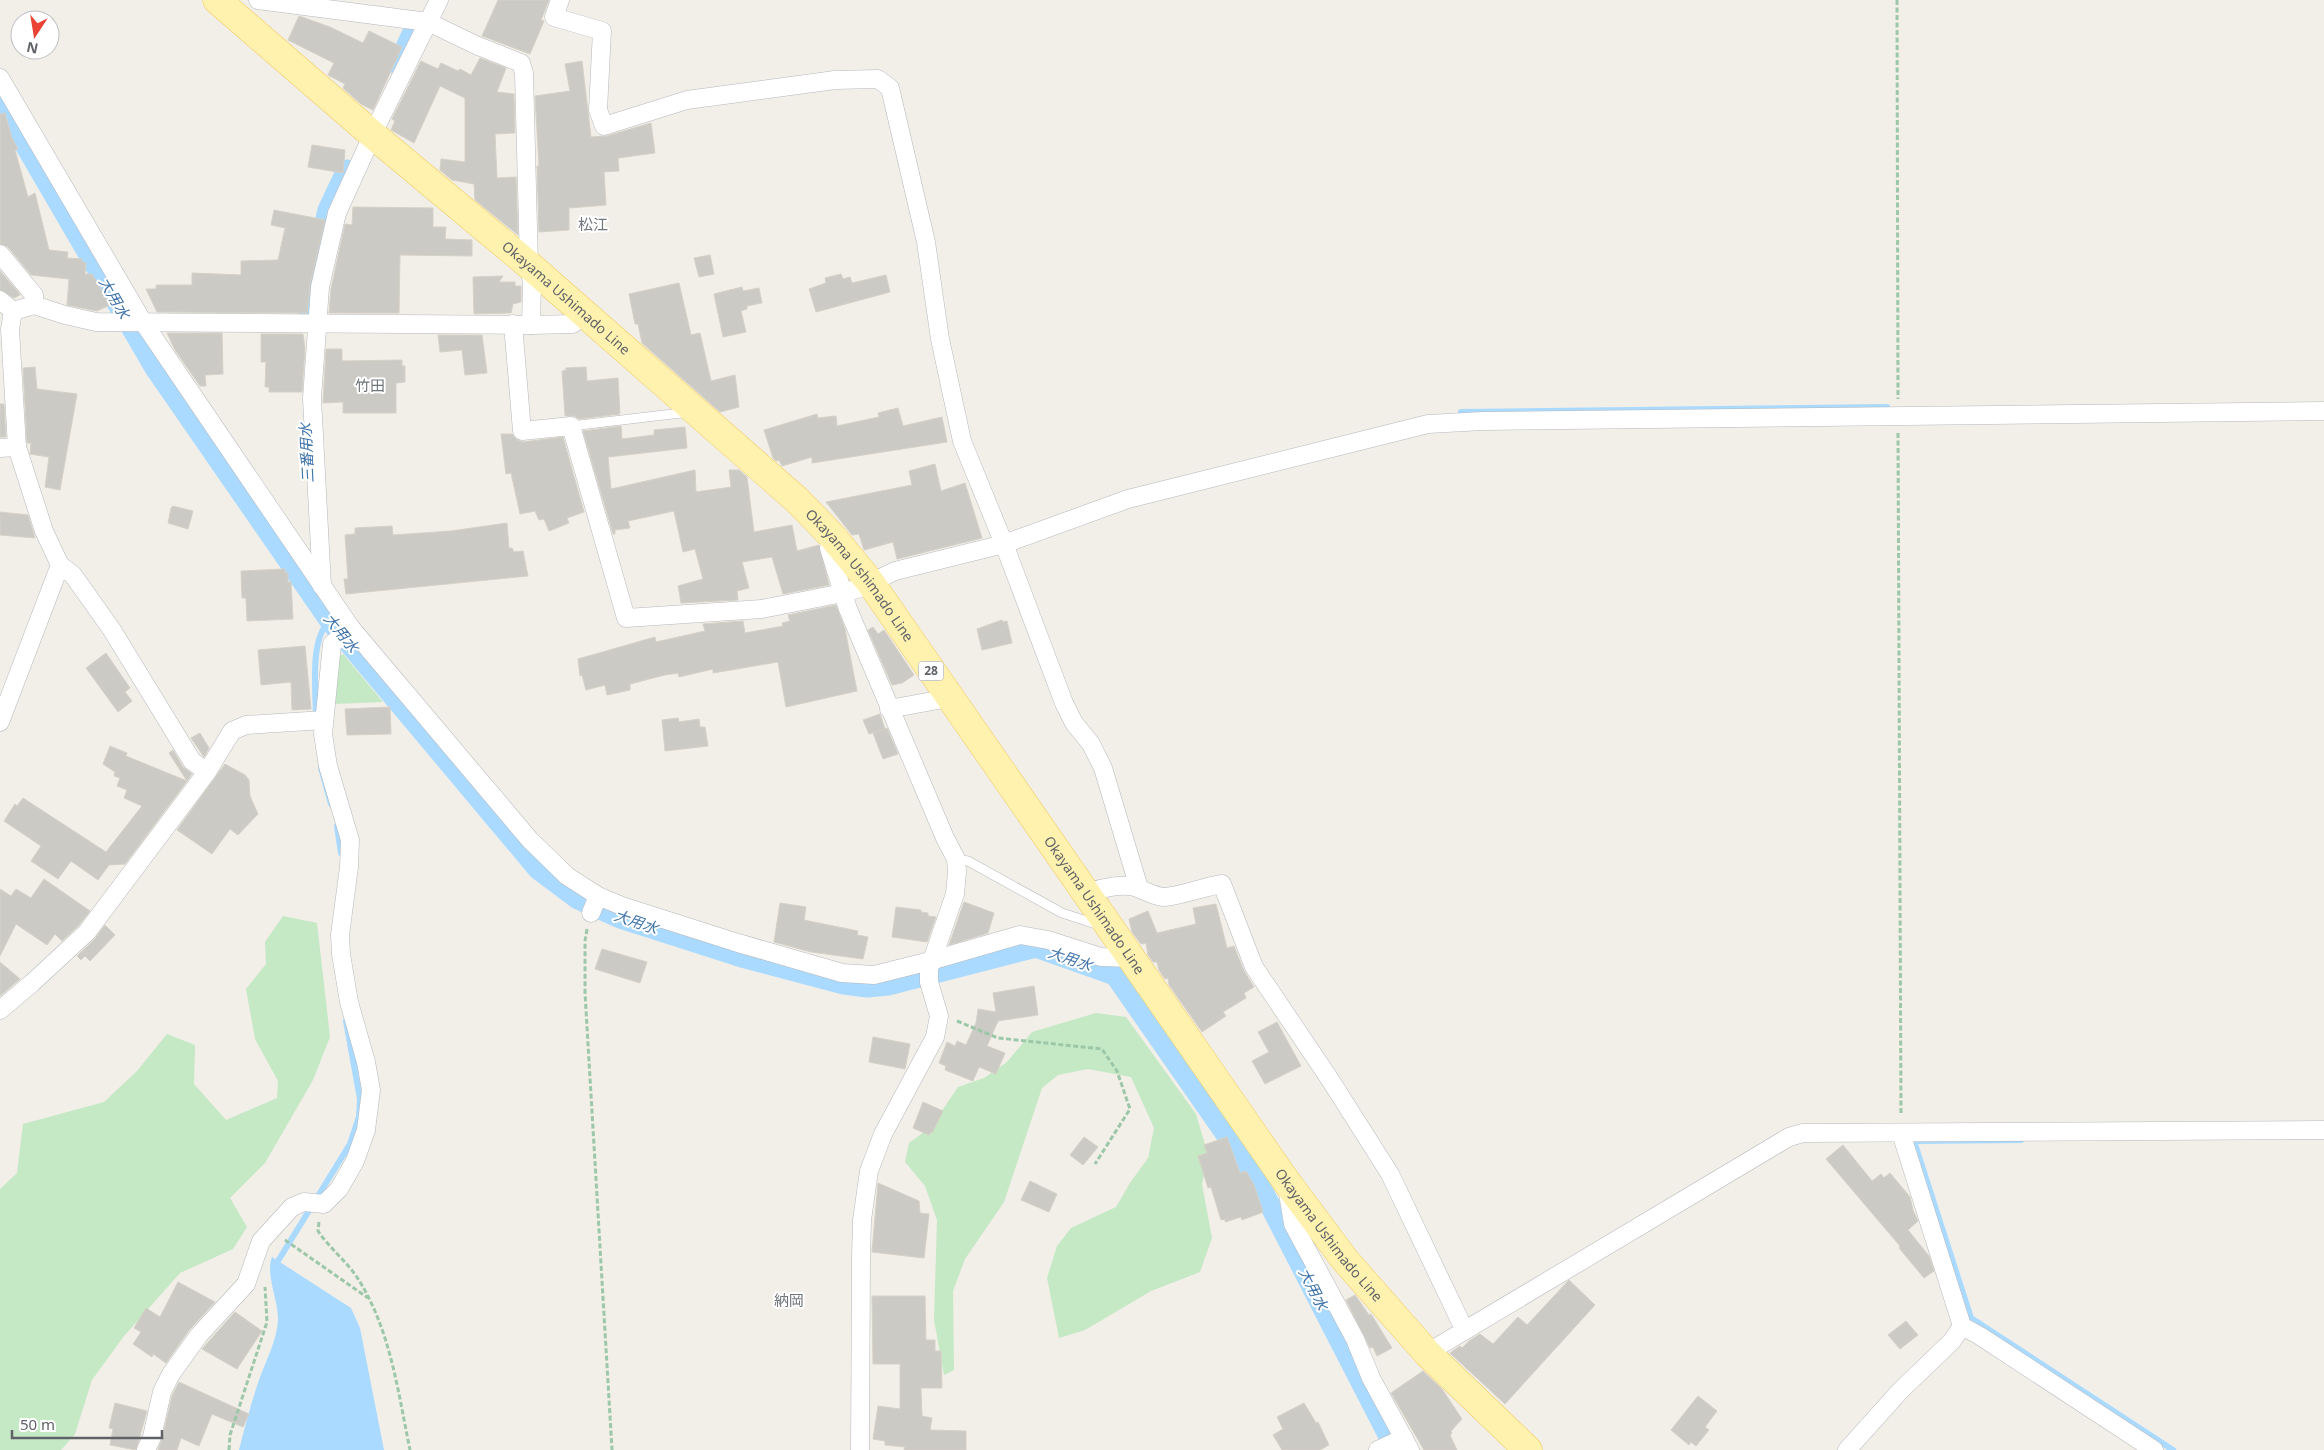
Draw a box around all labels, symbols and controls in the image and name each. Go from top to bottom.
north arrow [10,10,60,60]
text: N [25,38,40,59]
district label: 松江 [578,214,608,234]
street label: Okayama Ushimado Line [498,236,635,359]
water label: 大用水 [95,273,136,324]
district label: 竹田 [355,375,385,395]
water label: 三番用水 [294,421,318,484]
street label: Okayama Ushimado Line [802,505,918,645]
water label: 大用水 [320,609,365,658]
road number: 28 [918,661,944,680]
street label: Okayama Ushimado Line [1040,832,1149,978]
water label: 大用水 [612,904,663,938]
water label: 大用水 [1046,941,1097,975]
street label: Okayama Ushimado Line [1271,1165,1387,1305]
water label: 大用水 [1295,1264,1334,1315]
district label: 納岡 [774,1290,804,1310]
scale bar [12,1408,162,1440]
text: 50 m [20,1414,55,1434]

